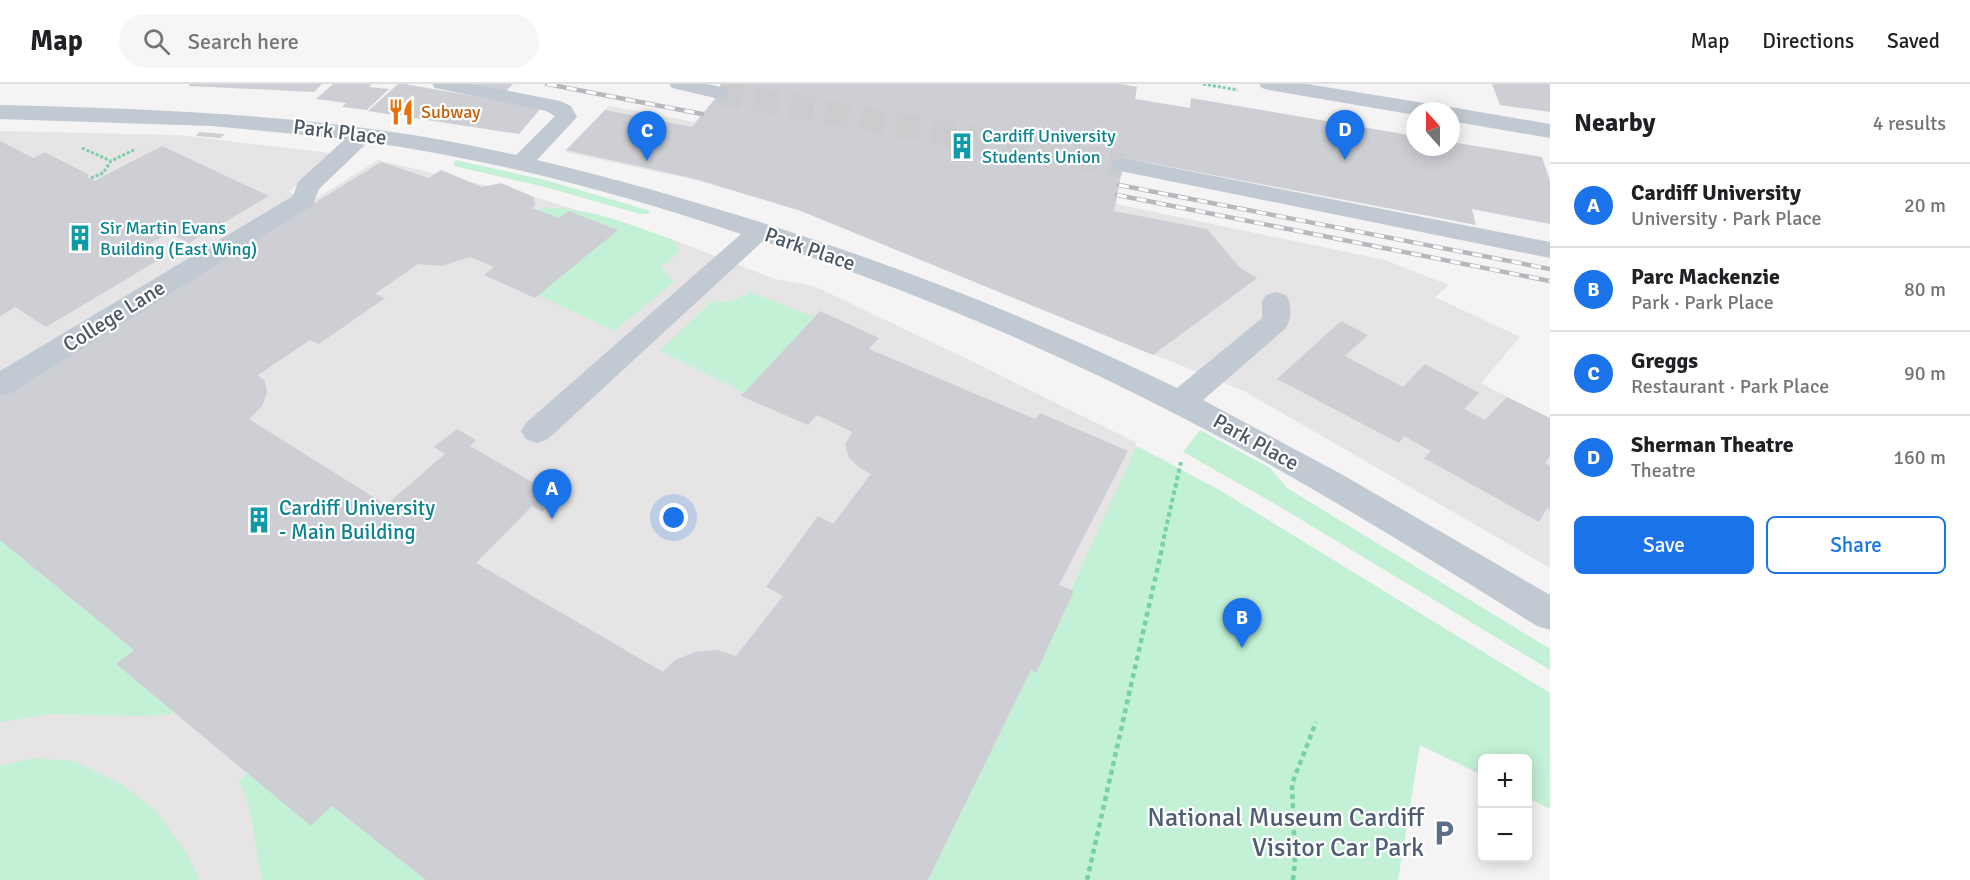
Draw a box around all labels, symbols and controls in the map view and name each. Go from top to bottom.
search box [119,14,539,68]
text: Map [30,24,83,58]
icon: search [140,25,173,58]
text: Search here [188,28,299,55]
text: Map [1691,28,1729,54]
text: Directions [1762,28,1854,54]
text: Saved [1887,28,1940,54]
restaurant icon: Subway [386,97,416,127]
place label: Subway [421,101,481,123]
north arrow [1406,102,1460,156]
text: Nearby [1574,107,1655,139]
pin: D [1326,110,1364,160]
text: 4 results [1873,111,1946,136]
pin: C [628,112,666,161]
street label: Park Place [292,113,388,151]
place label: Cardiff University Students Union [982,125,1116,168]
building icon: Cardiff University Students Union [947,131,977,161]
text: Cardiff University [1631,179,1801,206]
text: A [1587,193,1600,218]
text: 20 m [1904,193,1946,218]
text: University · Park Place [1631,206,1822,231]
place label: Sir Martin Evans Building (East Wing) [100,217,257,260]
street label: Park Place [761,221,859,277]
building icon: Sir Martin Evans Building (East Wing) [65,223,95,253]
text: Parc Mackenzie [1631,263,1780,290]
street label: College Lane [58,274,170,358]
text: B [1587,277,1600,302]
text: 80 m [1904,277,1946,302]
text: Park · Park Place [1631,290,1774,315]
text: Greggs [1631,347,1698,374]
text: C [1587,361,1600,386]
text: 90 m [1904,361,1946,386]
text: Restaurant · Park Place [1631,374,1829,399]
street label: Park Place [1209,408,1303,476]
text: Sherman Theatre [1631,431,1794,458]
text: D [1587,445,1600,470]
text: 160 m [1893,445,1946,470]
text: Theatre [1631,458,1696,483]
pin: A [532,470,572,519]
place label: Cardiff University - Main Building [279,495,435,545]
your location [659,503,688,532]
building icon: Cardiff University - Main Building [244,505,274,535]
button: Save [1574,516,1754,574]
button: Share [1766,516,1946,574]
pin: B [1222,598,1262,648]
map controls [1478,754,1532,862]
button: + [1478,754,1532,808]
place label: National Museum Cardiff Visitor Car Park [1147,802,1425,864]
button: − [1478,808,1532,862]
parking icon: National Museum Cardiff Visitor Car Park [1429,818,1459,848]

